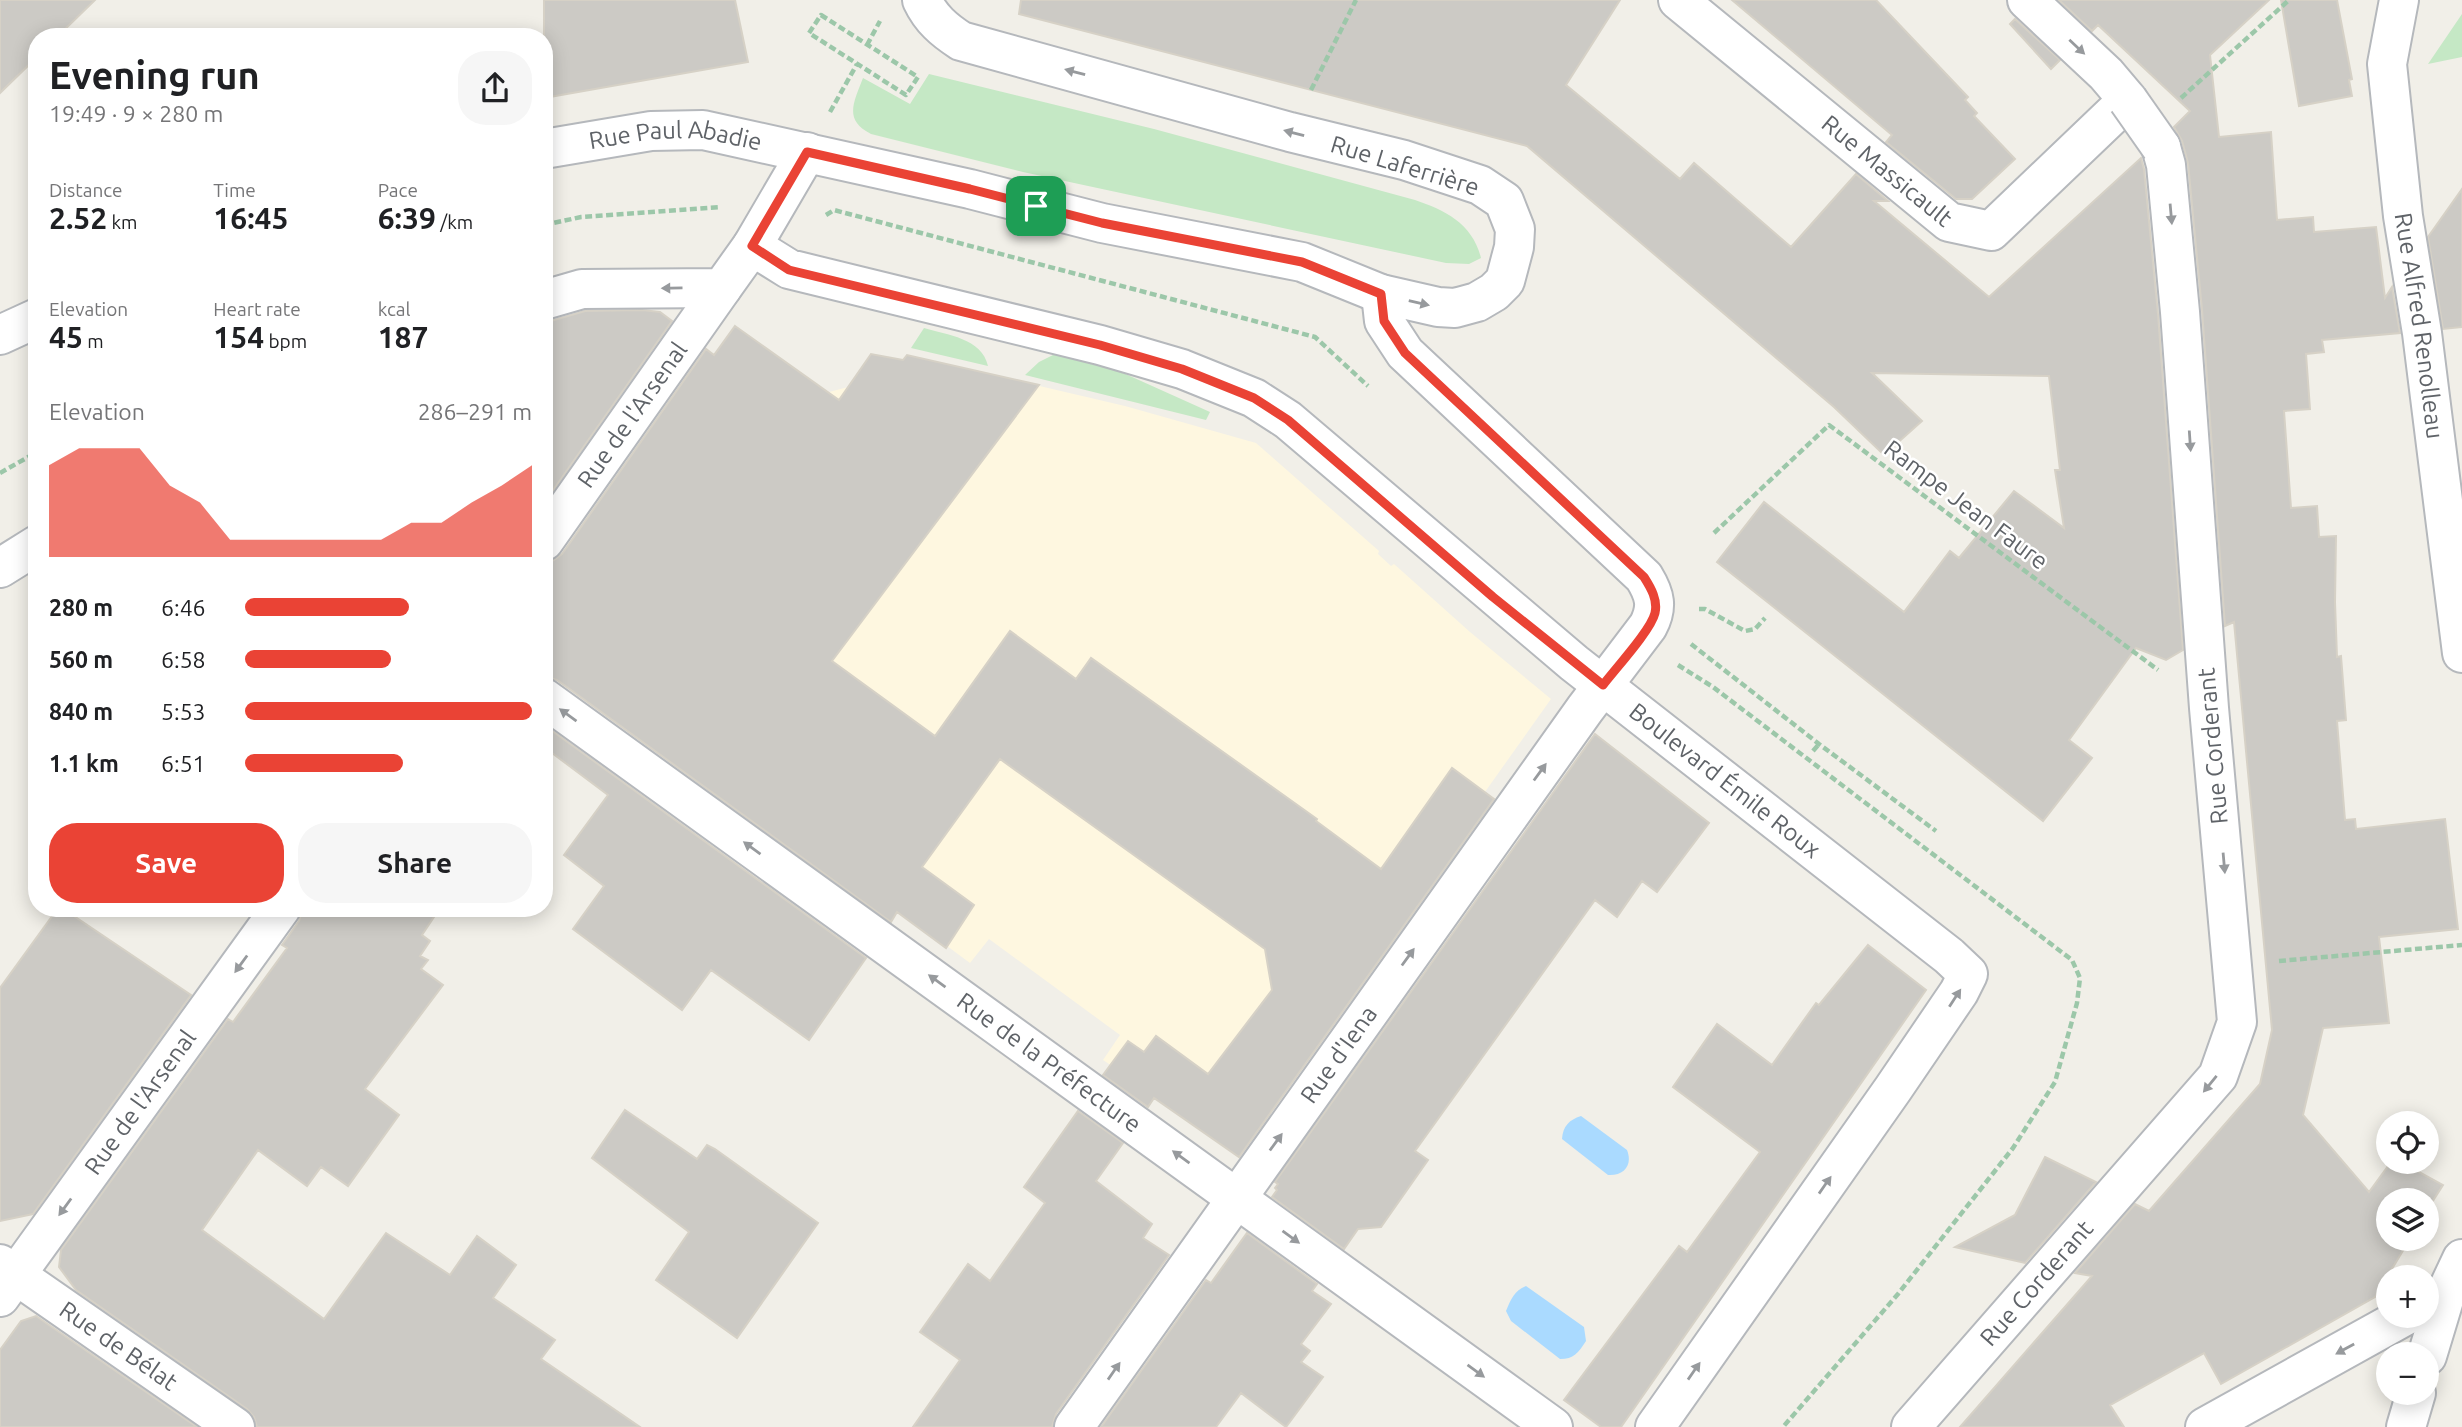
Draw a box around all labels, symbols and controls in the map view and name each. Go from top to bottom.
one-way arrow [2068,38,2085,54]
button: share [458,51,532,125]
text: Evening run [49,54,260,96]
one-way arrow [1064,67,1085,77]
text: 19:49 · 9 × 280 m [49,101,223,126]
street label: Rue Massicault [1817,110,1958,232]
street label: Rue Paul Abadie [587,116,764,156]
one-way arrow [1283,127,1305,138]
street label: Rue Laferrière [1328,130,1483,201]
pin [1006,176,1066,236]
text: Distance [49,179,123,201]
text: Time [213,179,256,201]
text: Pace [378,179,418,201]
icon: arrive [1017,187,1055,225]
text: 2.52 [49,201,107,235]
text: 16:45 [213,201,288,235]
text: 6:39 [378,201,436,235]
one-way arrow [2166,203,2177,225]
text: km [107,211,137,233]
text: /km [436,211,473,233]
street label: Rue Alfred Renolleau [2390,211,2449,440]
one-way arrow [660,283,682,294]
text: Elevation [49,298,128,320]
text: Heart rate [213,298,301,320]
text: kcal [378,298,410,320]
one-way arrow [1408,298,1430,309]
text: 45 [49,320,83,354]
text: 154 [213,320,264,354]
text: 187 [378,320,428,354]
text: m [83,330,104,352]
text: bpm [264,330,307,352]
street label: Rue de l'Arsenal [572,337,693,493]
text: Elevation [49,399,145,424]
text: 286–291 m [418,399,532,424]
one-way arrow [2185,430,2196,452]
street label: Rampe Jean Faure [1879,434,2053,575]
text: 280 m [49,595,113,620]
text: 6:46 [161,595,206,620]
text: 560 m [49,647,113,672]
text: 6:58 [161,647,206,672]
street label: Rue Corderant [2192,666,2233,825]
street label: Boulevard Émile Roux [1624,697,1826,863]
text: 840 m [49,699,113,724]
text: 5:53 [161,699,206,724]
one-way arrow [559,708,577,722]
text: 1.1 km [49,751,119,776]
text: 6:51 [161,751,206,776]
one-way arrow [1533,763,1547,781]
button: Save [49,823,284,903]
button: Share [298,823,532,903]
one-way arrow [743,841,761,855]
one-way arrow [2218,852,2229,874]
one-way arrow [1401,948,1415,966]
one-way arrow [234,954,248,973]
one-way arrow [928,974,946,988]
street label: Rue de la Préfecture [952,987,1146,1138]
one-way arrow [1948,988,1961,1008]
street label: Rue d'Iena [1295,1001,1382,1108]
street label: Rue de l'Arsenal [79,1025,201,1180]
one-way arrow [2203,1074,2218,1092]
map controls [2376,1111,2439,1405]
button: locate [2376,1111,2439,1174]
one-way arrow [1268,1133,1282,1151]
one-way arrow [1172,1150,1190,1165]
one-way arrow [1818,1176,1832,1194]
button: layers [2376,1188,2439,1251]
one-way arrow [57,1198,72,1216]
street label: Rue Corderant [1974,1214,2099,1351]
one-way arrow [1282,1230,1300,1244]
button: + [2376,1265,2439,1328]
street label: Rue de Bélat [55,1296,183,1396]
button: − [2376,1342,2439,1405]
one-way arrow [2336,1343,2355,1355]
one-way arrow [1106,1362,1120,1380]
one-way arrow [1687,1362,1701,1380]
one-way arrow [1466,1364,1485,1378]

